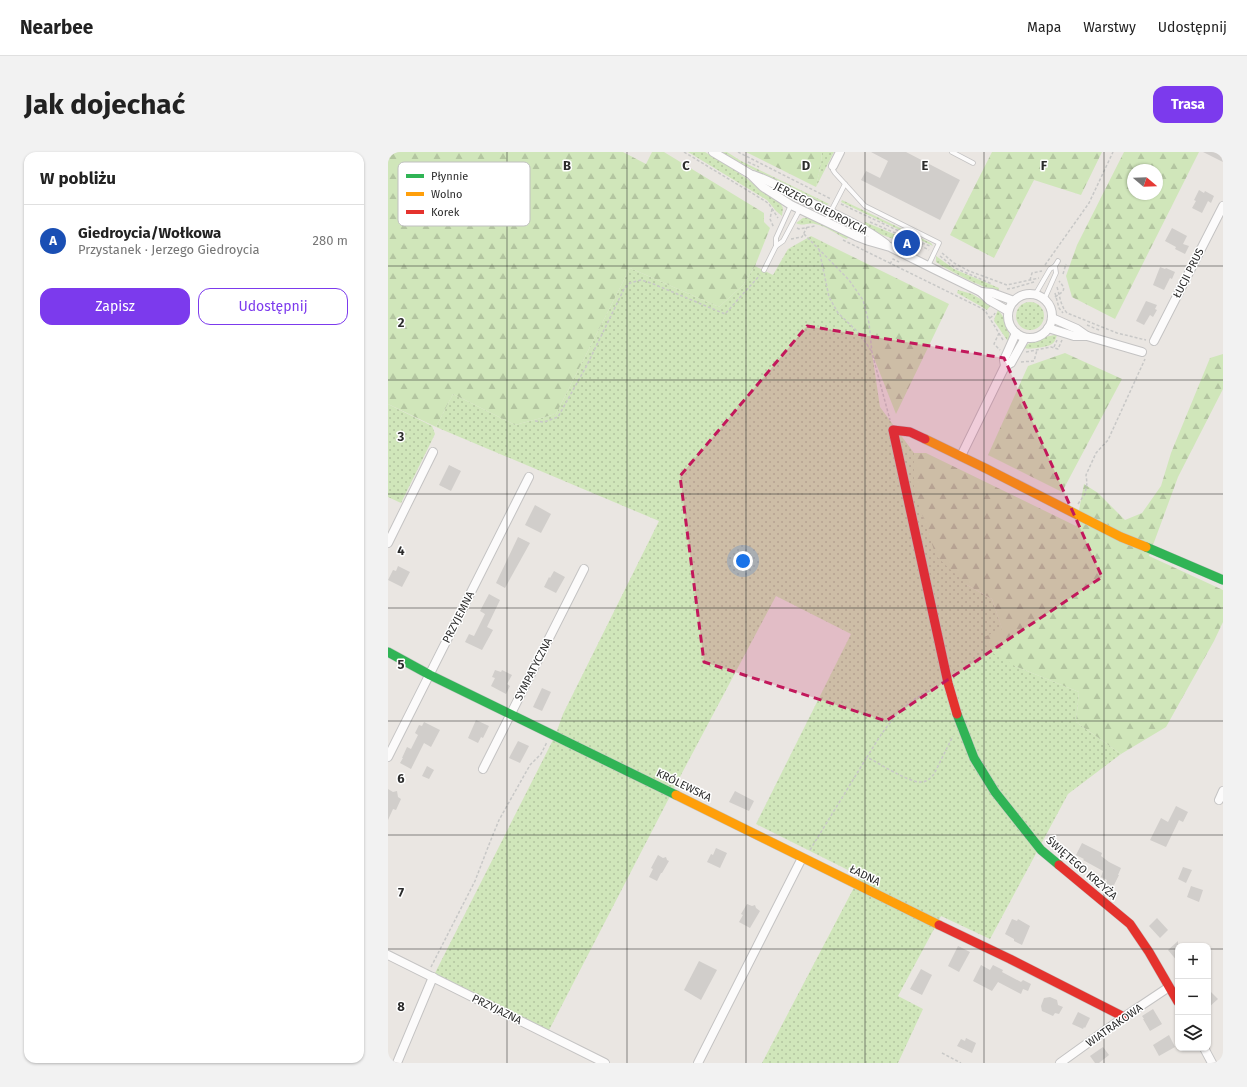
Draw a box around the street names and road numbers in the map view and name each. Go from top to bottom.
street label: JERZEGO GIEDROYCIA [772,179,870,238]
street label: ŁUCJI PRUS [1170,246,1207,300]
street label: PRZYJEMNA [440,589,477,645]
street label: SYMPATYCZNA [512,635,555,703]
street label: KRÓLEWSKA [654,766,715,805]
street label: ŚWIĘTEGO KRZYŻA [1044,833,1121,903]
street label: ŁADNA [847,862,883,889]
street label: PRZYJAZNA [470,992,524,1027]
street label: WIATRAKOWA [1084,1001,1146,1050]

